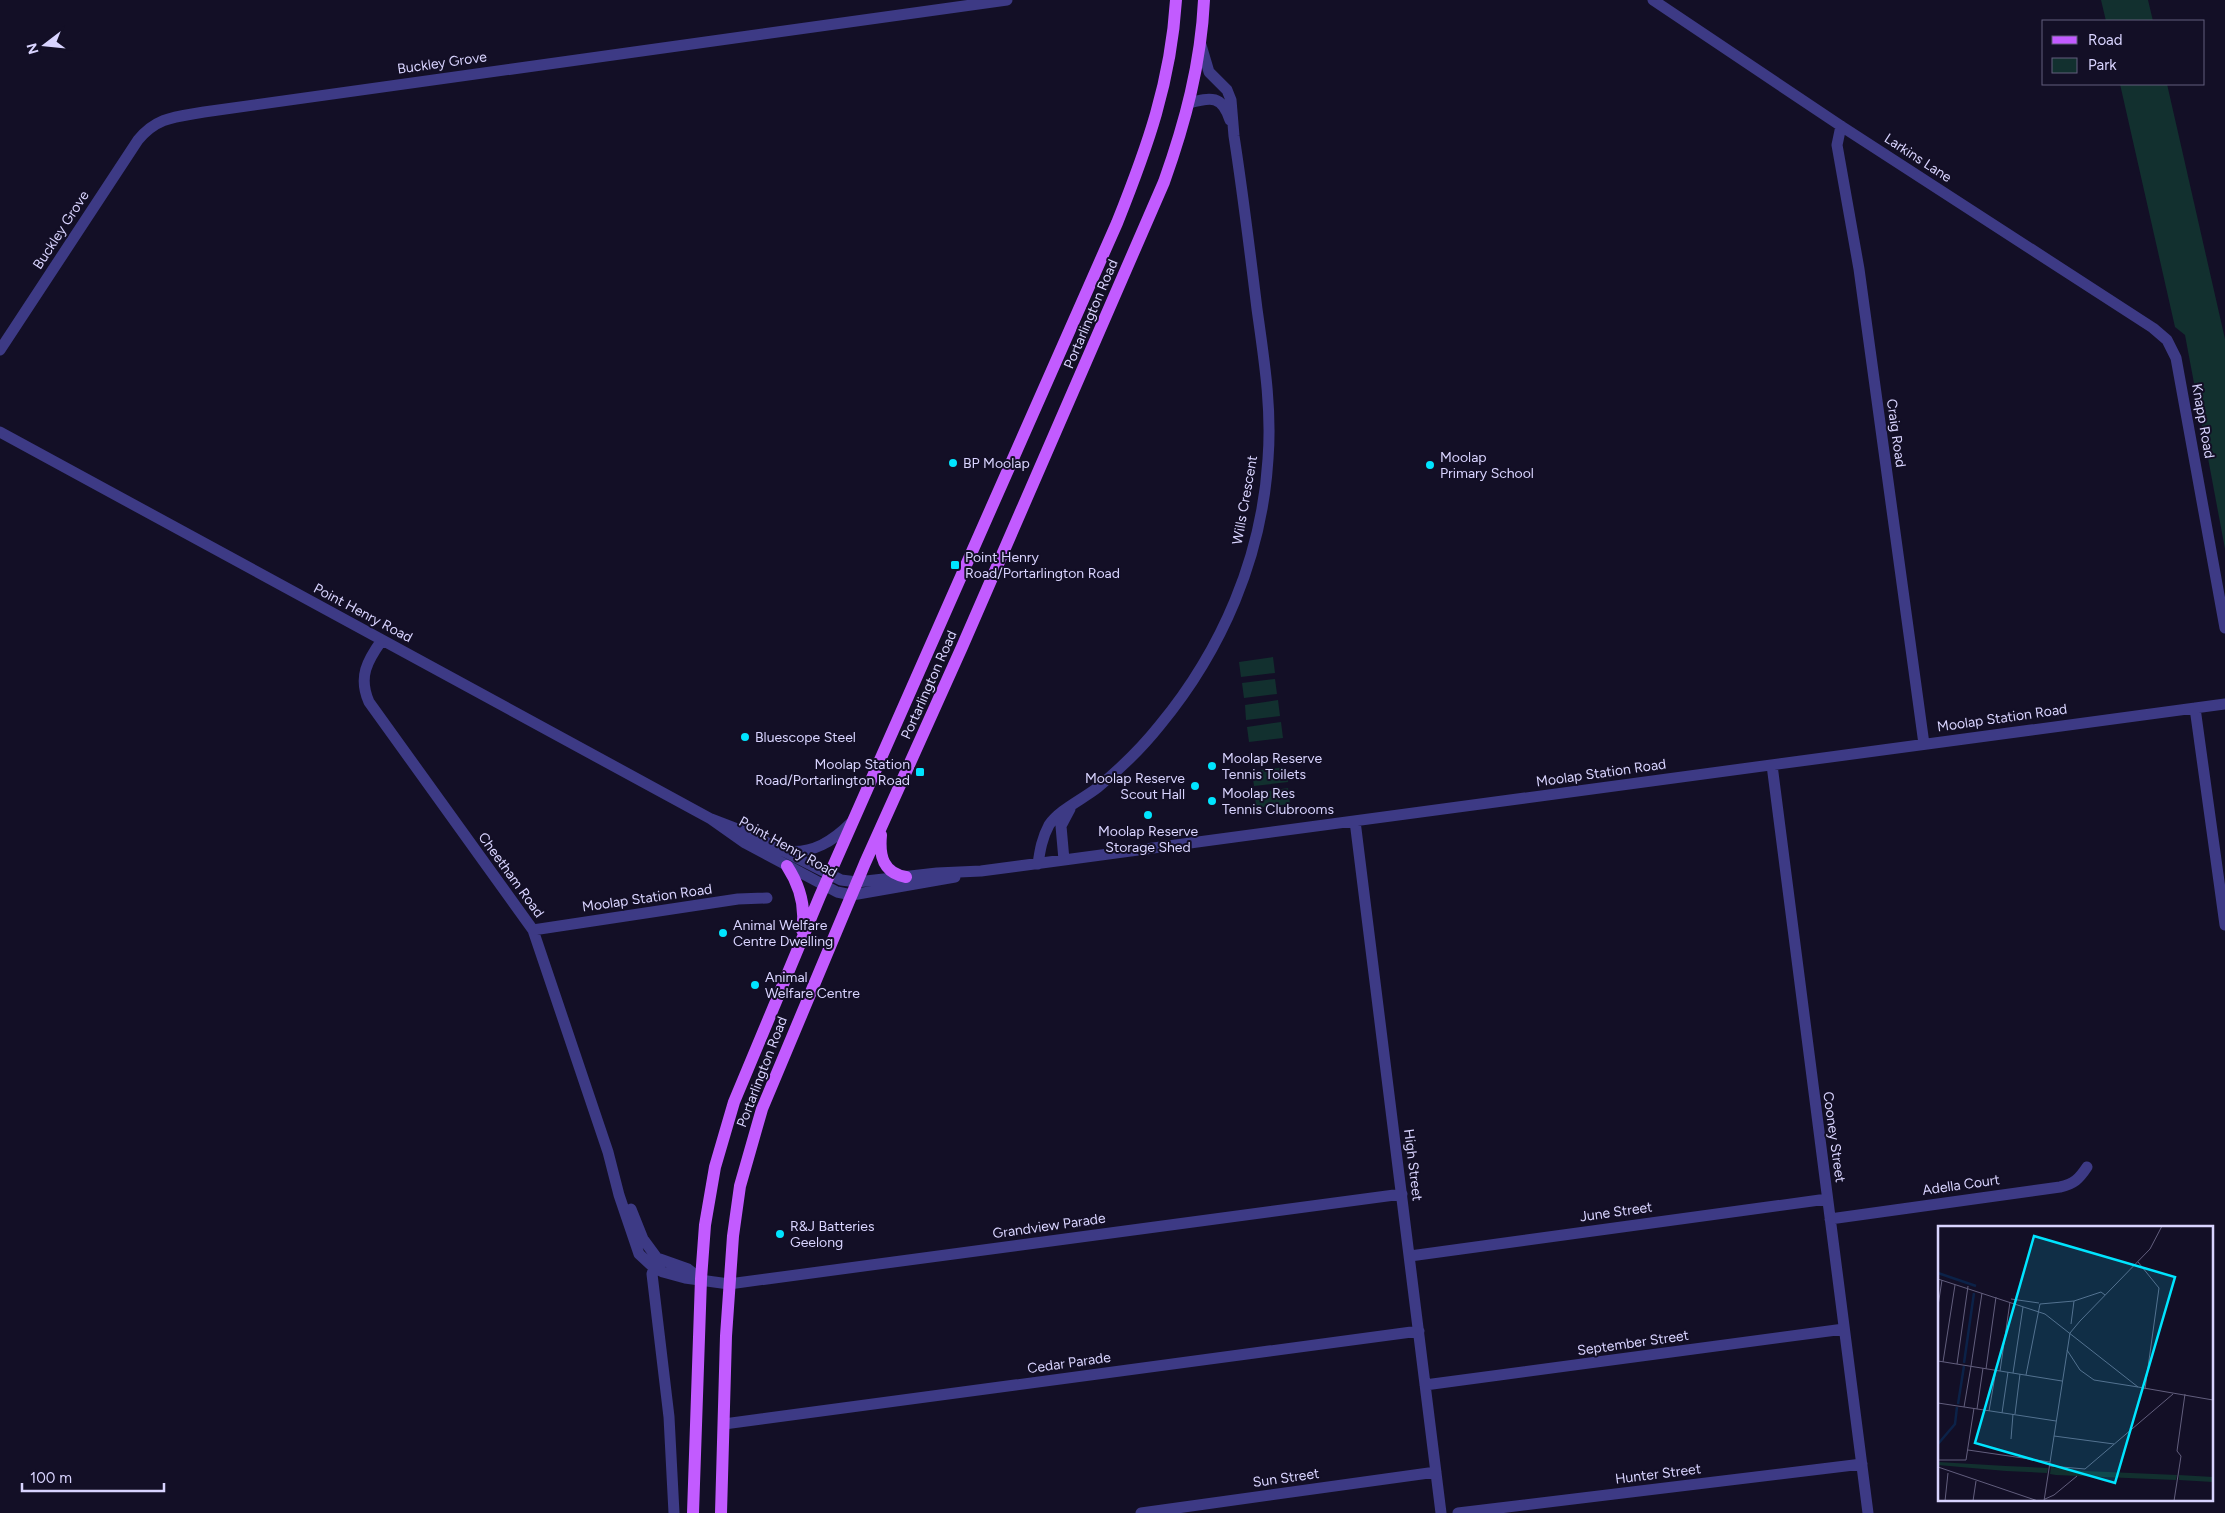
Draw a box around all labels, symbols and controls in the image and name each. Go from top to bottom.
north arrow [20,20,70,70]
legend [2042,20,2205,85]
text: Road [2088,31,2123,49]
text: N [23,41,43,56]
street label: Buckley Grove [396,48,488,78]
text: Park [2088,56,2117,74]
street label: Larkins Lane [1881,130,1955,186]
street label: Buckley Grove [29,187,93,272]
street label: Portarlington Road [1060,257,1122,371]
street label: Knapp Road [2188,382,2218,460]
street label: Craig Road [1883,398,1909,468]
place label: Moolap Primary School [1440,449,1534,482]
street label: Wills Crescent [1229,454,1261,546]
place label: BP Moolap [963,455,1030,472]
marker: BP Moolap [947,457,959,469]
marker: Moolap Primary School [1424,459,1436,471]
place label: Point Henry Road/Portarlington Road [965,549,1120,582]
marker: Point Henry Road/Portarlington Road [949,559,961,571]
street label: Point Henry Road [311,580,415,646]
street label: Portarlington Road [897,628,961,742]
street label: Moolap Station Road [1936,700,2068,736]
place label: Bluescope Steel [755,729,856,746]
marker: Bluescope Steel [739,731,751,743]
place label: Moolap Reserve Tennis Toilets [1222,750,1322,783]
street label: Moolap Station Road [1535,755,1667,791]
place label: Moolap Station Road/Portarlington Road [755,756,910,789]
marker: Moolap Reserve Tennis Toilets [1206,760,1218,772]
marker: Moolap Station Road/Portarlington Road [914,766,926,778]
place label: Moolap Reserve Scout Hall [1085,770,1185,803]
marker: Moolap Reserve Scout Hall [1189,780,1201,792]
place label: Moolap Res Tennis Clubrooms [1222,785,1334,818]
marker: Moolap Res Tennis Clubrooms [1206,795,1218,807]
marker: Moolap Reserve Storage Shed [1142,809,1154,821]
street label: Point Henry Road [736,813,840,881]
place label: Moolap Reserve Storage Shed [1098,823,1198,856]
street label: Cheetham Road [474,829,548,921]
street label: Moolap Station Road [581,880,713,916]
place label: Animal Welfare Centre Dwelling [733,917,833,950]
marker: Animal Welfare Centre Dwelling [717,927,729,939]
place label: Animal Welfare Centre [765,969,860,1002]
marker: Animal Welfare Centre [749,979,761,991]
street label: Portarlington Road [733,1014,791,1130]
street label: Cooney Street [1819,1090,1849,1184]
street label: High Street [1400,1128,1426,1202]
street label: Adella Court [1921,1171,2001,1199]
street label: June Street [1579,1198,1653,1226]
street label: Grandview Parade [991,1210,1107,1242]
place label: R&J Batteries Geelong [790,1218,874,1251]
inset map [1938,1226,2212,1500]
marker: R&J Batteries Geelong [774,1228,786,1240]
street label: September Street [1576,1327,1690,1359]
street label: Cedar Parade [1026,1349,1112,1377]
scale bar [22,1460,165,1492]
street label: Hunter Street [1614,1460,1702,1488]
street label: Sun Street [1252,1465,1320,1491]
text: 100 m [30,1469,72,1487]

